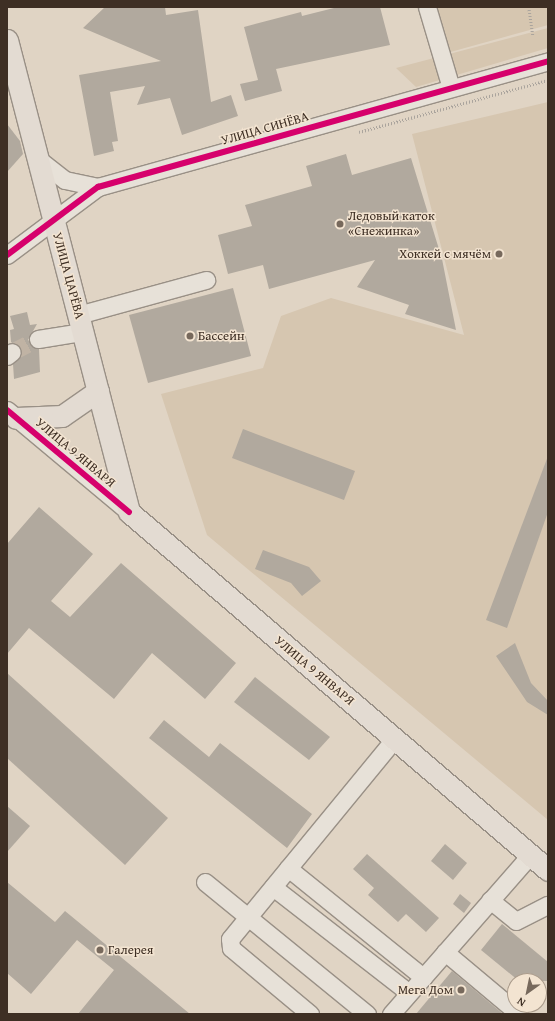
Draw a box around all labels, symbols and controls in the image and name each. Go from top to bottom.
street label: УЛИЦА СИНЁВА [219,109,311,149]
place label: Ледовый каток «Снежинка» [348,209,435,240]
marker: Ледовый каток «Снежинка» [335,219,345,229]
street label: УЛИЦА ЦАРЁВА [49,231,87,321]
place label: Хоккей с мячём [399,246,491,262]
marker: Хоккей с мячём [494,249,504,259]
place label: Бассейн [198,328,244,344]
marker: Бассейн [185,331,195,341]
street label: УЛИЦА 9 ЯНВАРЯ [32,415,118,491]
street label: УЛИЦА 9 ЯНВАРЯ [271,633,357,709]
place label: Галерея [108,942,153,958]
marker: Галерея [95,945,105,955]
north arrow [507,973,547,1013]
place label: Мега Дом [398,982,453,998]
marker: Мега Дом [456,985,466,995]
text: N [514,994,528,1011]

